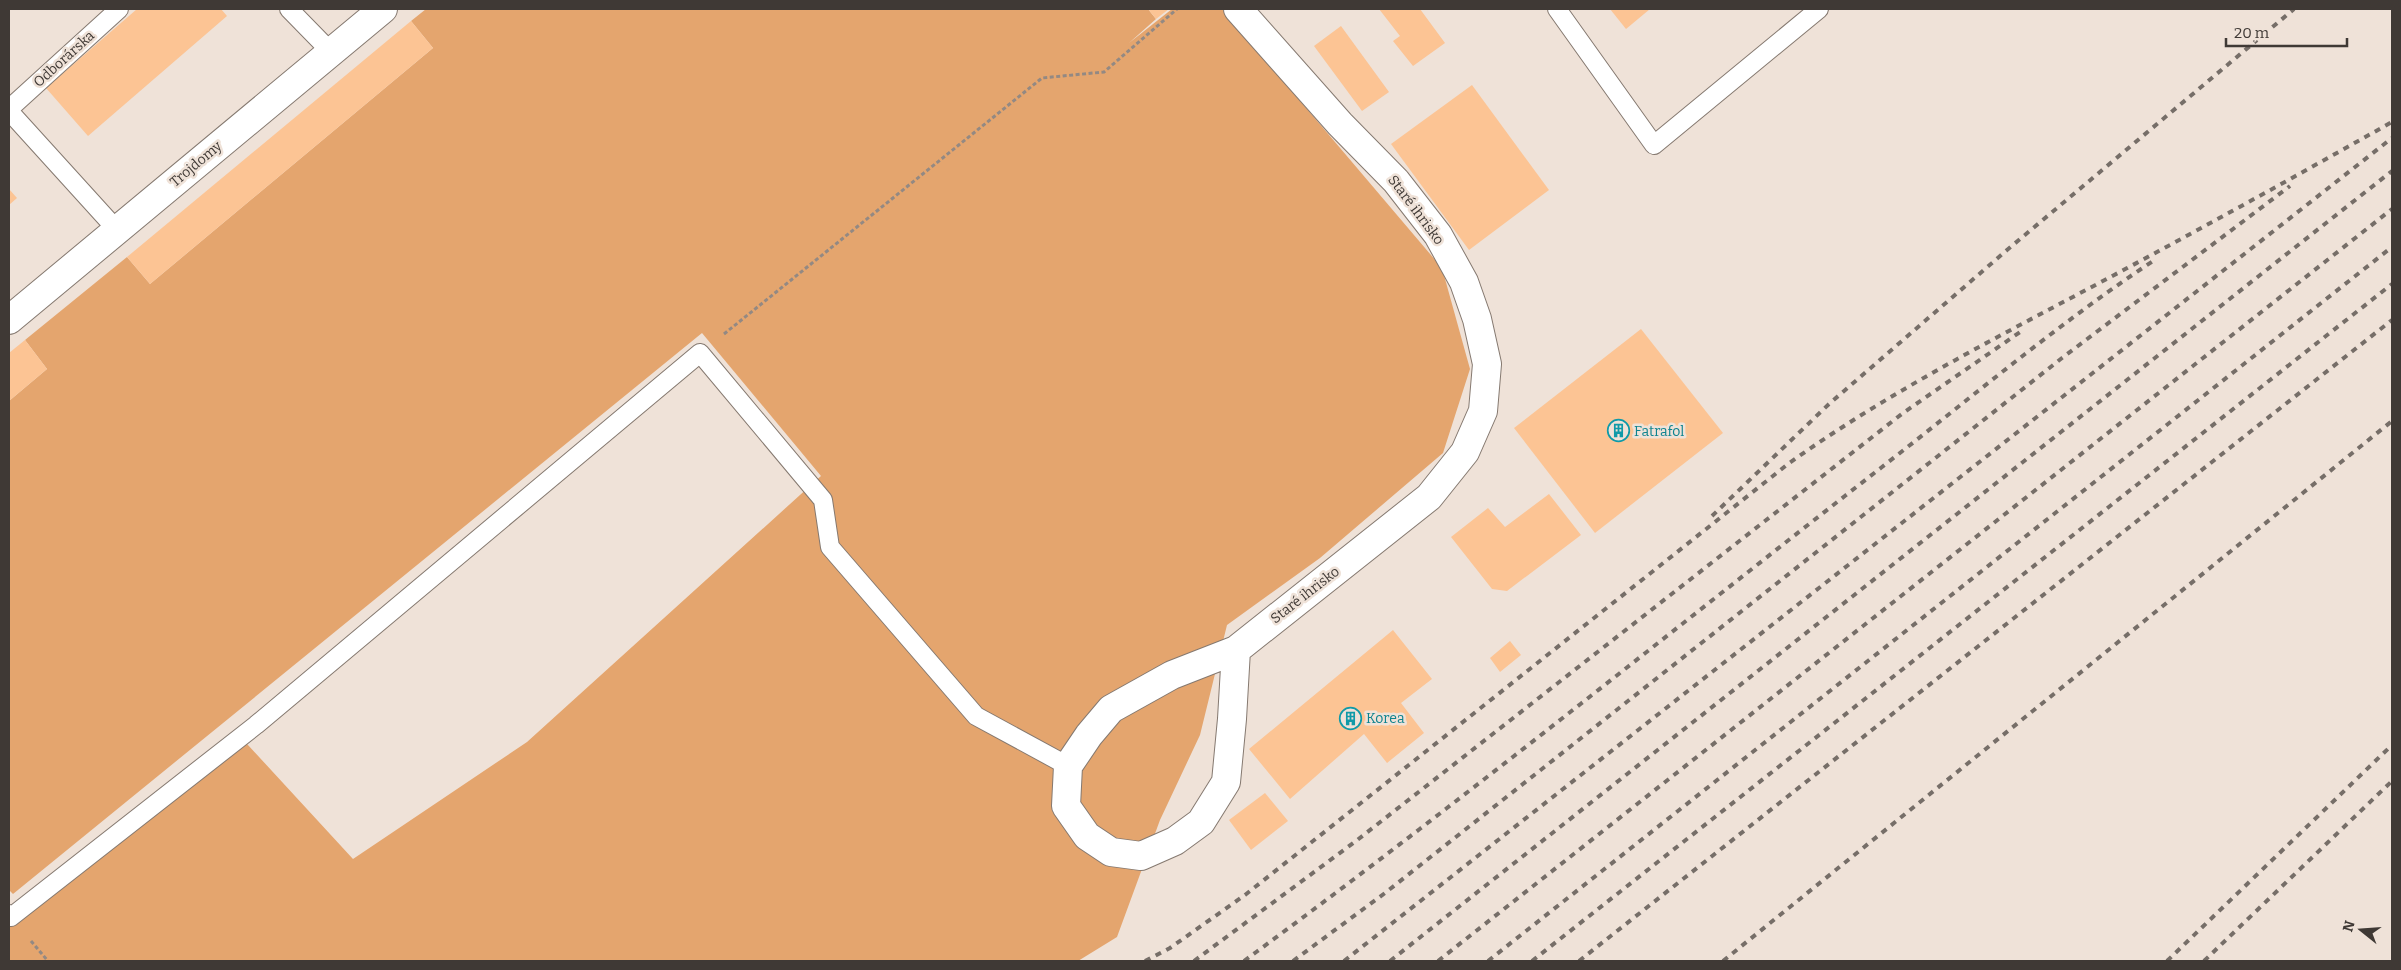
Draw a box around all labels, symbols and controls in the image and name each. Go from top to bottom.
scale bar [2226,15,2347,47]
text: 20 m [2234,24,2270,42]
street label: Odborárska [30,27,98,91]
street label: Trojdomy [167,137,226,191]
street label: Staré ihrisko [1384,172,1448,248]
building icon: Fatrafol [1606,419,1630,443]
place label: Fatrafol [1634,423,1684,440]
street label: Staré ihrisko [1267,563,1343,627]
building icon: Korea [1338,706,1362,730]
place label: Korea [1366,710,1405,727]
north arrow [2336,905,2386,955]
text: N [2339,919,2359,934]

